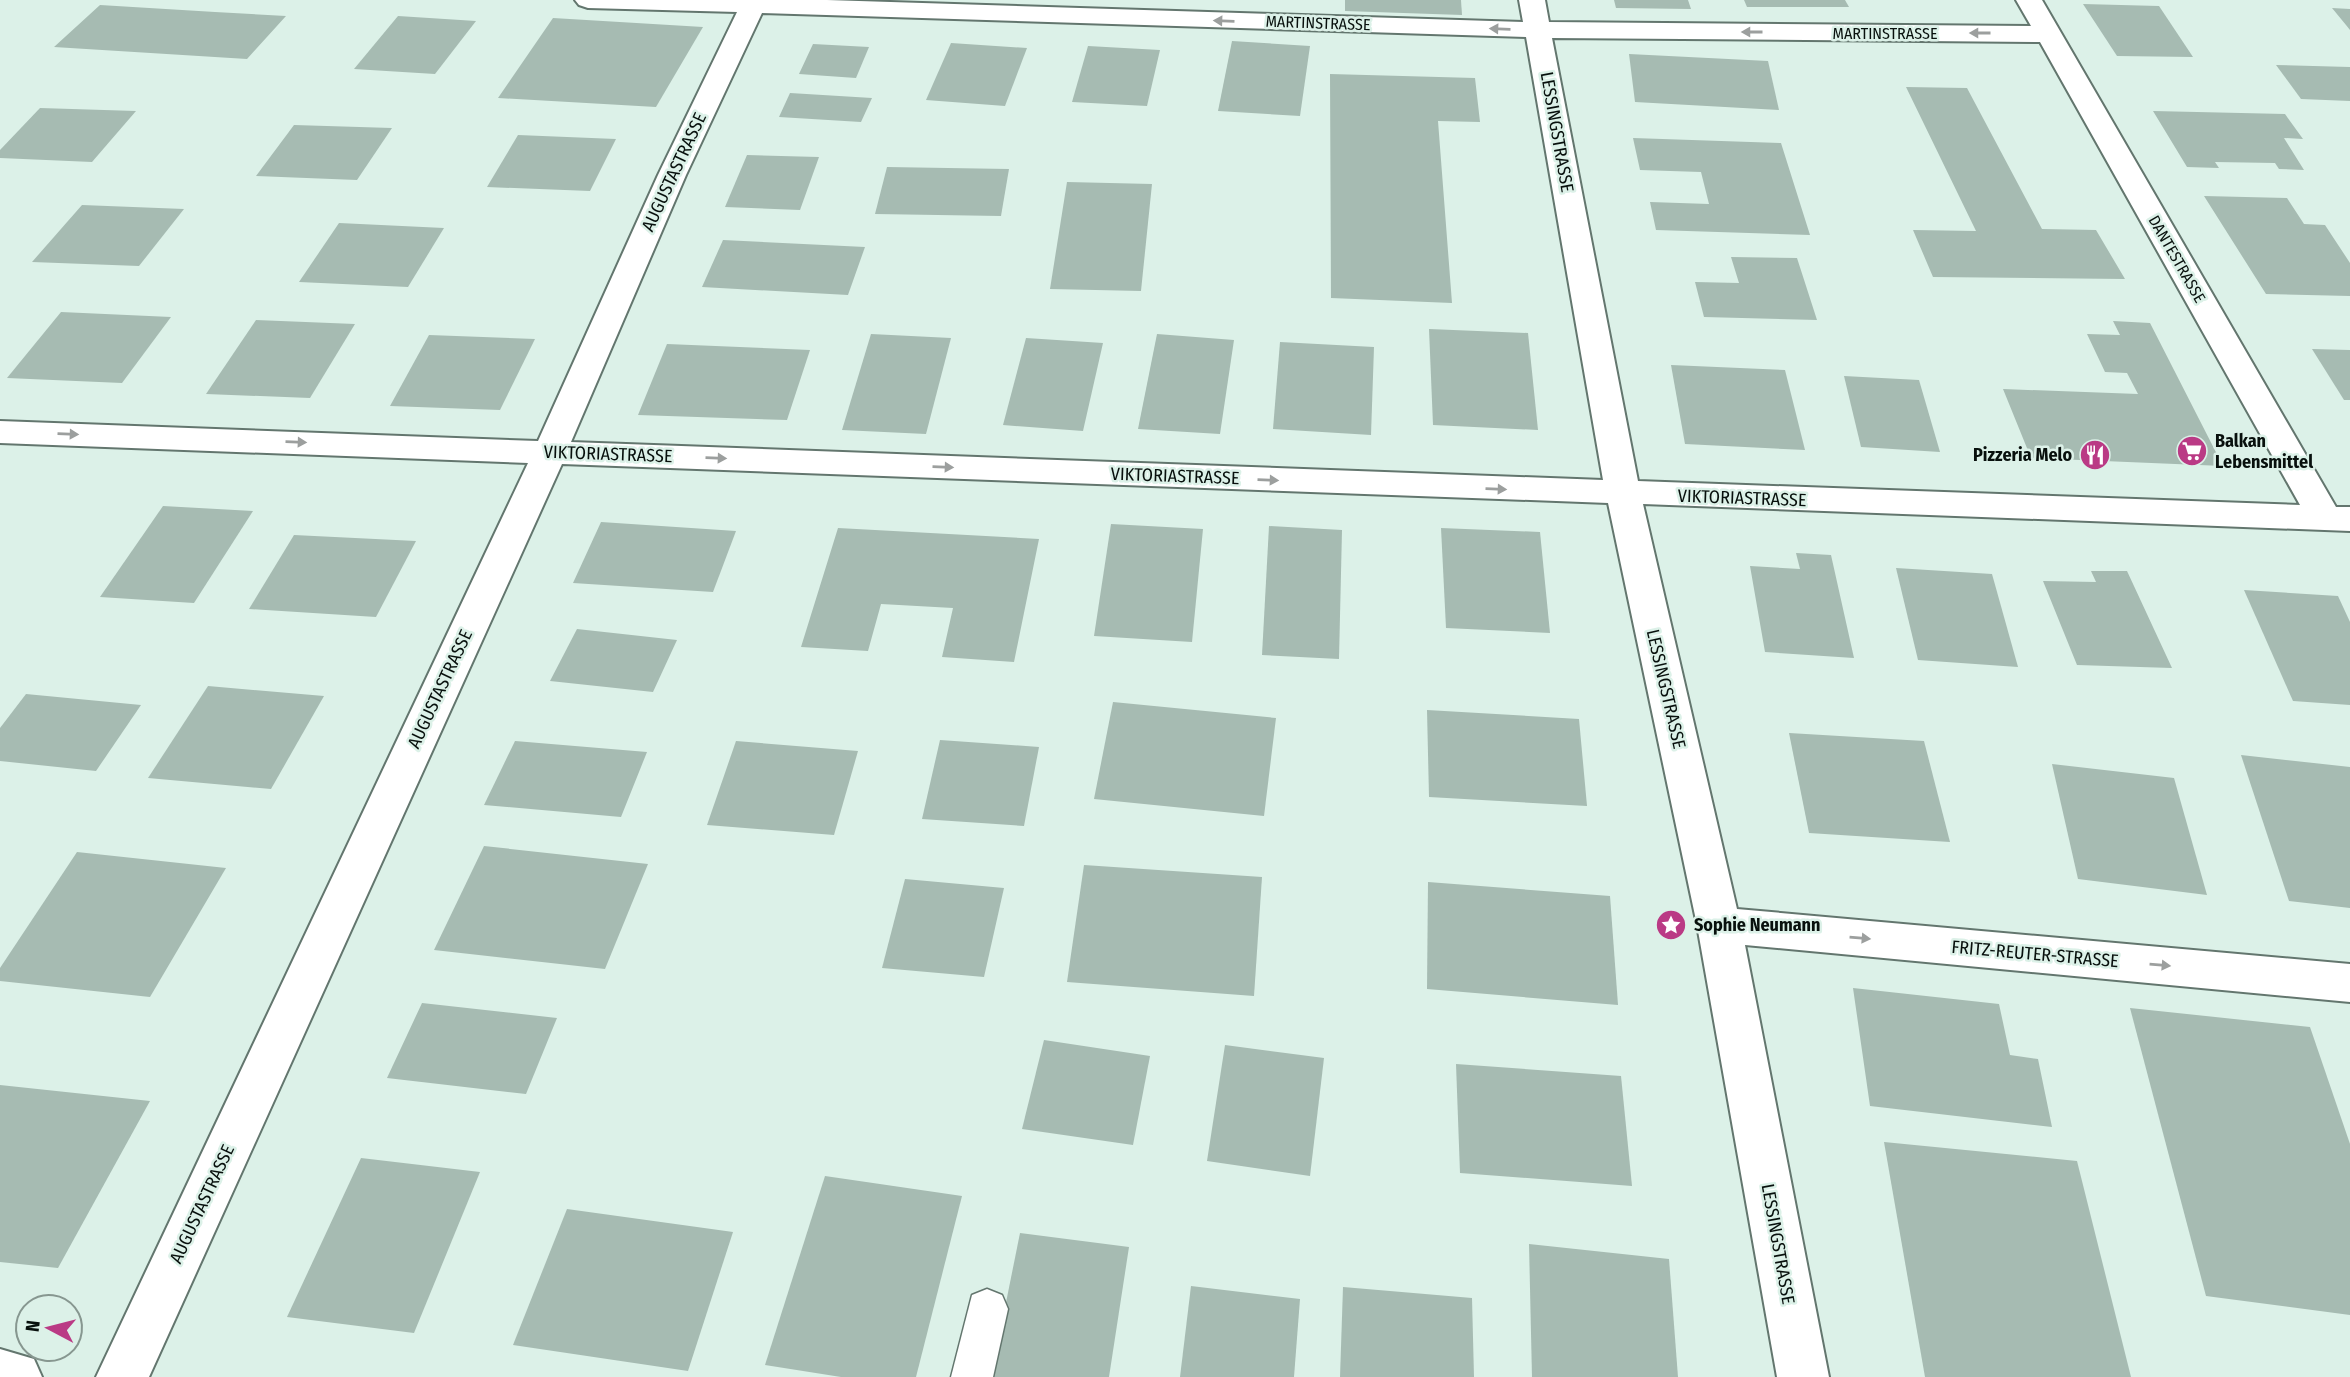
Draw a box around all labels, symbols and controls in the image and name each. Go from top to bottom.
street label: MARTINSTRASSE [1265,12,1371,34]
one-way arrow [1213,15,1235,26]
one-way arrow [1489,23,1511,35]
street label: MARTINSTRASSE [1833,24,1937,43]
one-way arrow [1741,26,1763,38]
one-way arrow [1968,27,1990,39]
street label: LESSINGSTRASSE [1536,70,1578,194]
street label: AUGUSTASTRASSE [637,109,711,235]
street label: DANTESTRASSE [2144,212,2210,306]
one-way arrow [57,429,79,440]
place label: Balkan Lebensmittel [2215,430,2313,473]
supermarket icon: Balkan Lebensmittel [2175,434,2209,468]
one-way arrow [285,437,307,448]
restaurant icon: Pizzeria Melo [2078,438,2112,472]
street label: VIKTORIASTRASSE [543,441,673,467]
place label: Pizzeria Melo [1973,444,2072,466]
one-way arrow [705,453,727,464]
one-way arrow [932,461,954,472]
street label: VIKTORIASTRASSE [1110,463,1240,489]
one-way arrow [1258,474,1280,485]
one-way arrow [1485,483,1507,494]
street label: VIKTORIASTRASSE [1677,485,1807,511]
street label: AUGUSTASTRASSE [403,626,477,752]
street label: LESSINGSTRASSE [1642,627,1690,751]
place icon: Sophie Neumann [1654,908,1688,942]
place label: Sophie Neumann [1694,914,1821,936]
one-way arrow [1849,933,1871,944]
street label: FRITZ-REUTER-STRASSE [1950,936,2120,972]
one-way arrow [2149,960,2171,971]
street label: AUGUSTASTRASSE [165,1141,239,1267]
street label: LESSINGSTRASSE [1757,1182,1799,1306]
north arrow [14,1293,84,1363]
text: N [21,1319,45,1333]

